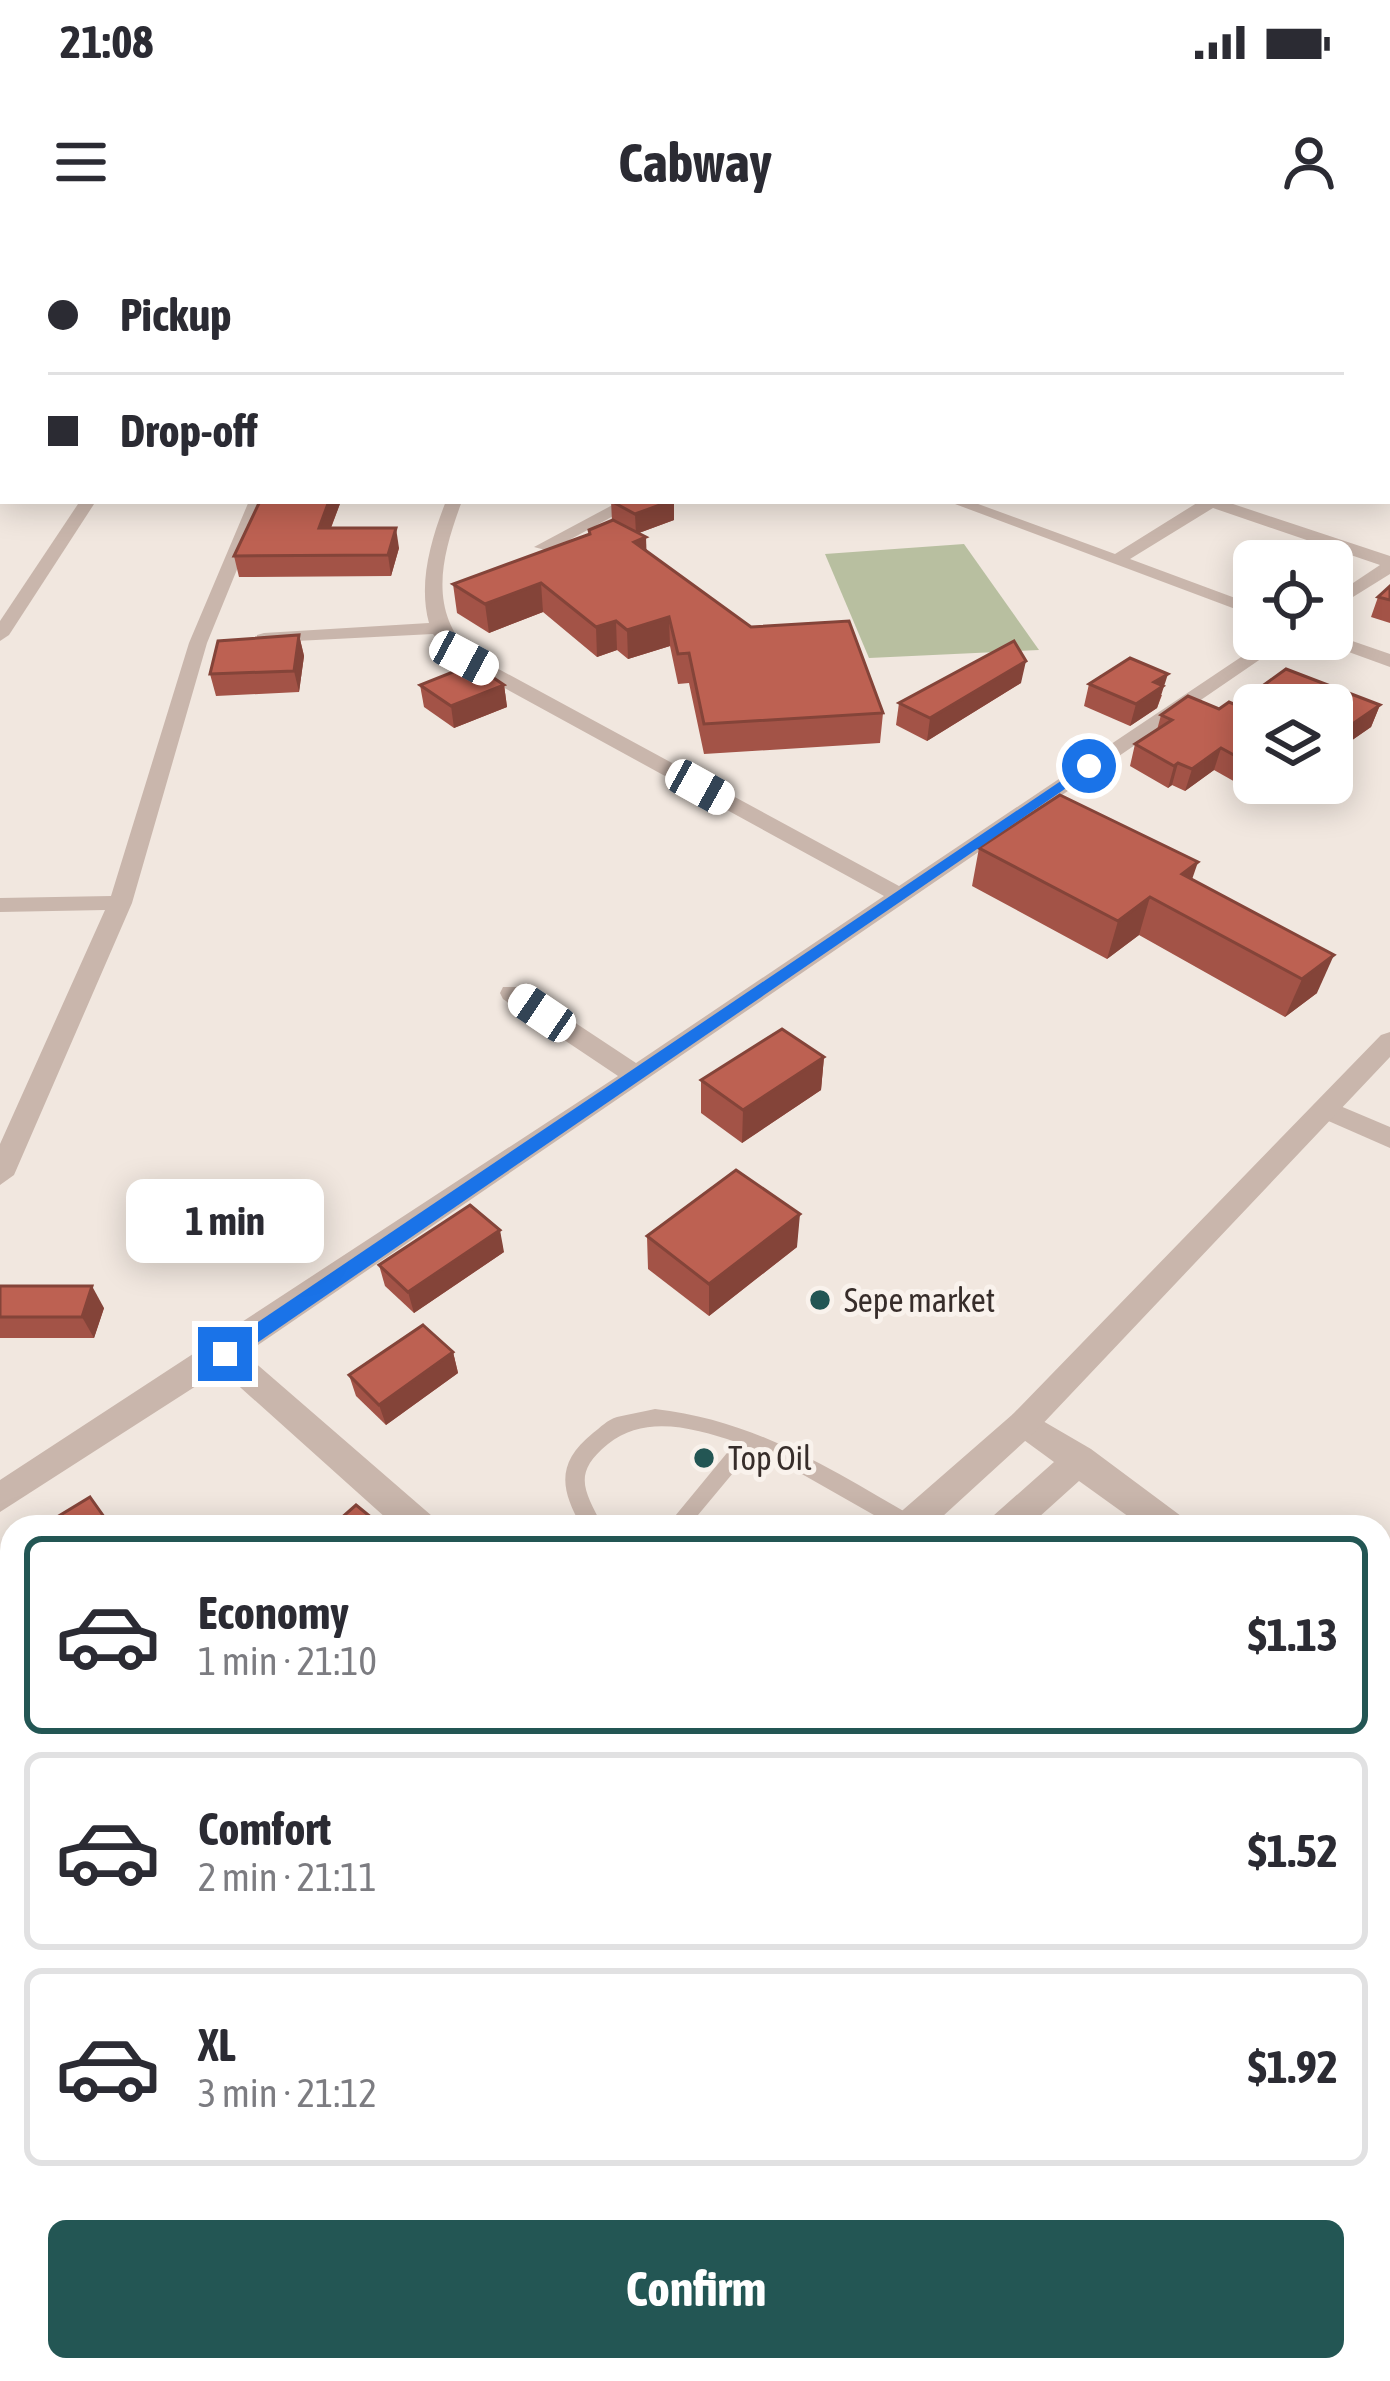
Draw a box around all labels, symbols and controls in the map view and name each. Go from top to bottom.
text: 21:08 [60,16,154,68]
icon: menu [48,129,114,195]
icon: person [1276,129,1342,195]
text: Cabway [618,132,772,193]
text: Pickup [120,289,231,341]
text: Drop-off [120,405,258,457]
map controls [1233,540,1353,804]
button: locate [1233,540,1353,660]
car [424,625,504,691]
button: layers [1233,684,1353,804]
route start [1062,739,1116,793]
car [660,754,740,820]
car [502,978,582,1048]
callout: 1 min [126,1180,324,1264]
text: 1 min [185,1199,265,1243]
place label: Sepe market [844,1281,995,1319]
marker: Sepe market [807,1287,833,1313]
route end [198,1327,252,1381]
place label: Top Oil [728,1439,812,1477]
marker: Top Oil [691,1445,717,1471]
icon: car [54,1581,162,1689]
text: Economy [198,1587,349,1639]
text: $1.13 [1248,1609,1338,1661]
text: 1 min · 21:10 [198,1639,377,1683]
icon: car [54,1797,162,1905]
text: Comfort [198,1803,331,1855]
text: $1.52 [1248,1825,1338,1877]
text: 2 min · 21:11 [198,1855,377,1899]
icon: car [54,2013,162,2121]
text: XL [198,2019,236,2071]
text: $1.92 [1248,2041,1338,2093]
text: 3 min · 21:12 [198,2071,377,2115]
button: Confirm [48,2220,1344,2358]

